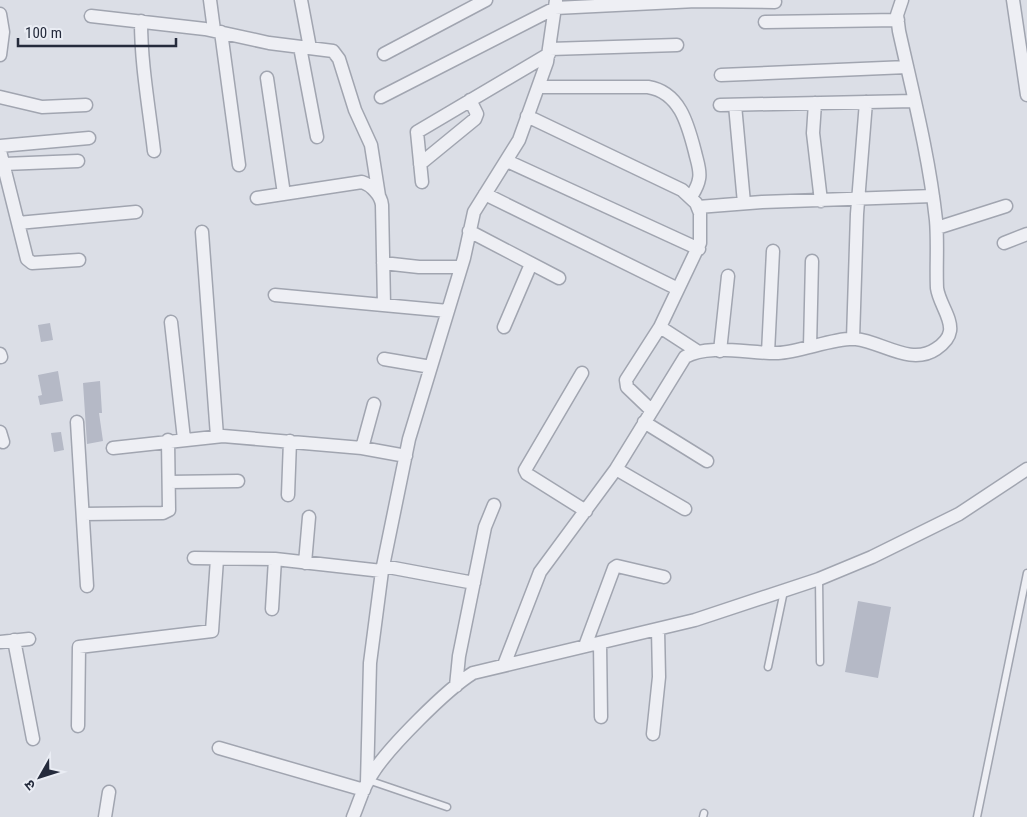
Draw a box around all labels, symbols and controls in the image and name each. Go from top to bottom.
scale bar [18,15,175,47]
text: 100 m [25,24,62,42]
north arrow [15,752,65,802]
text: उ [21,776,39,793]

